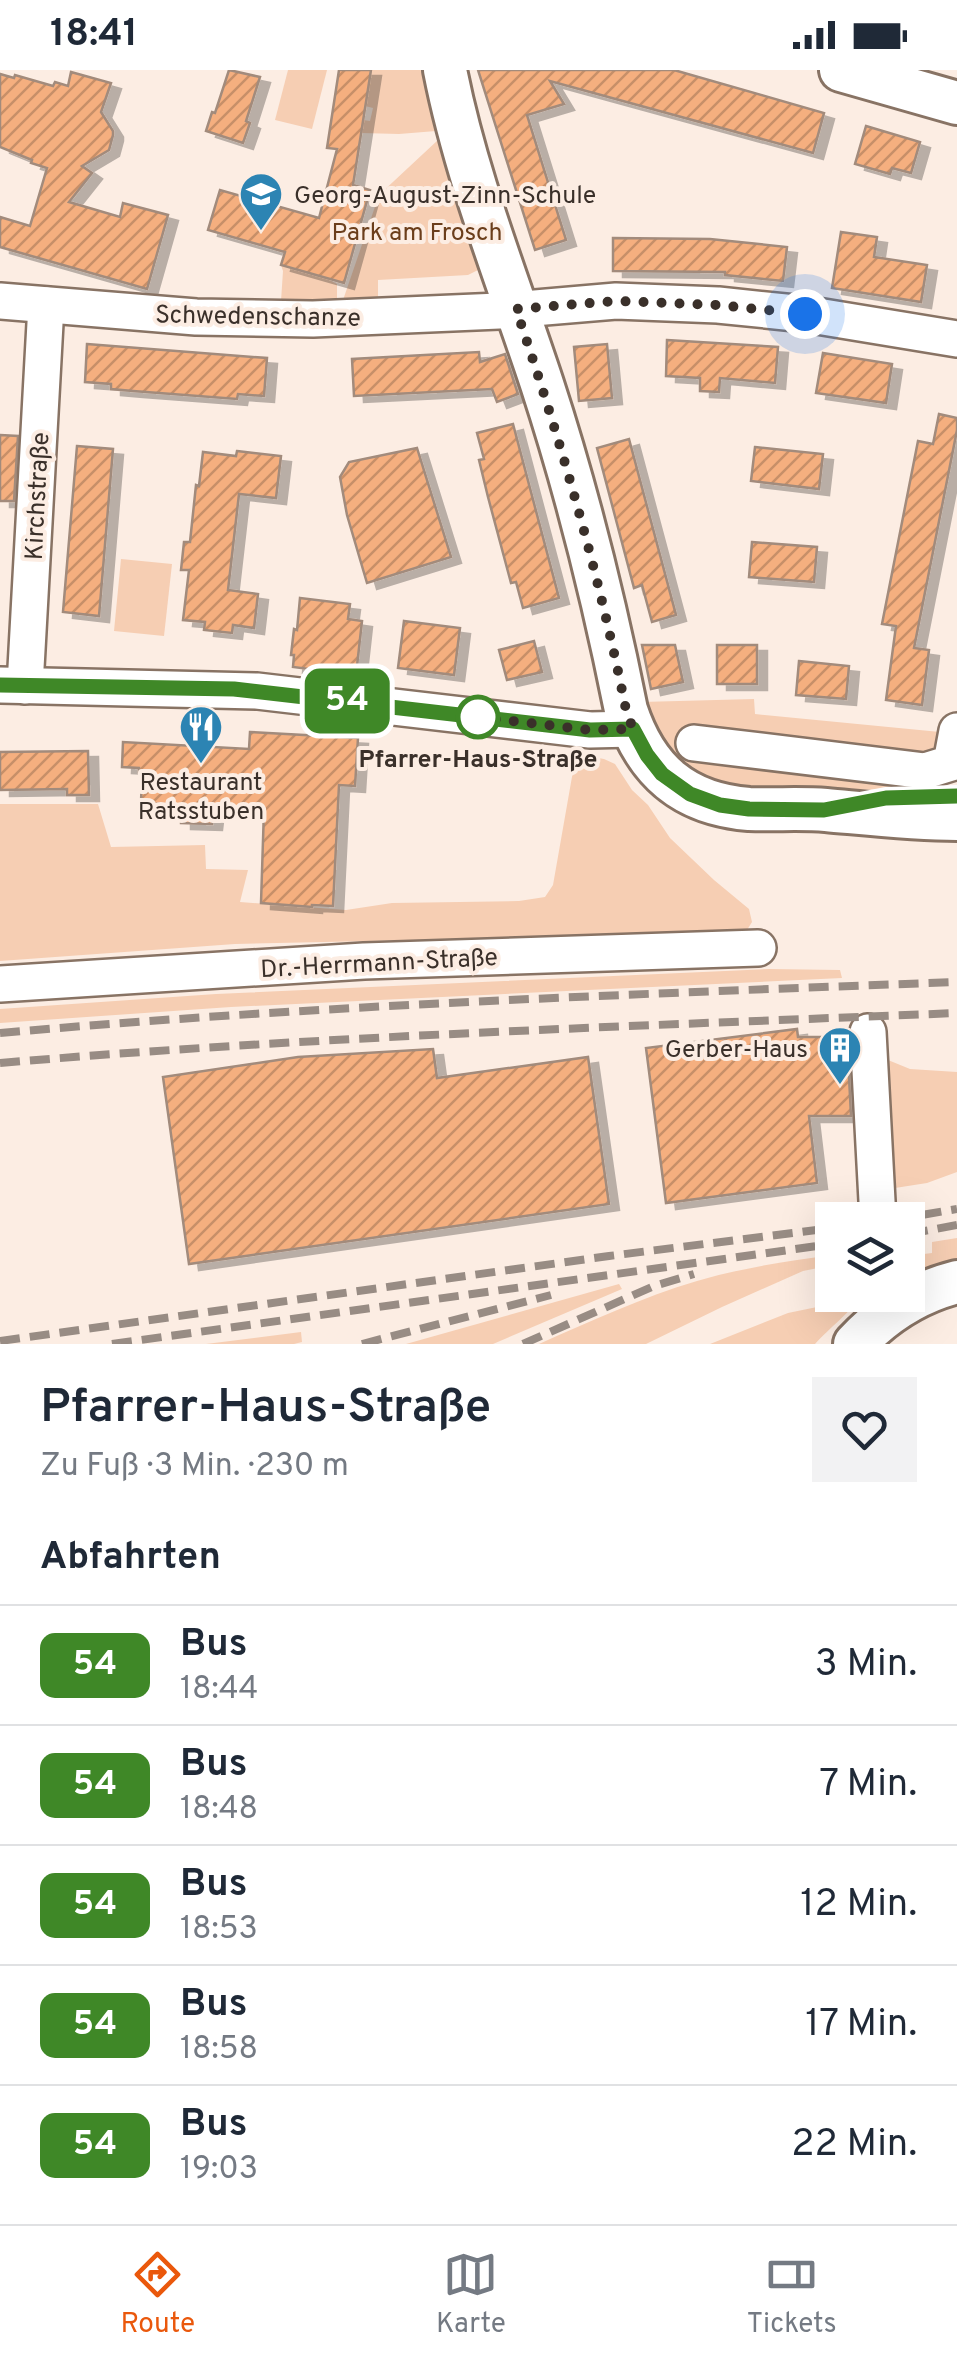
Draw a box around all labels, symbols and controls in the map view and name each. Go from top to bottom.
text: 18:41 [50,11,138,60]
school or university icon: Georg-August-Zinn-Schule [238,171,284,232]
place label: Georg-August-Zinn-Schule [294,181,596,213]
park label: Park am Frosch [331,218,503,250]
your location [780,289,830,339]
street label: Schwedenschanze [155,300,361,336]
street label: Kirchstraße [20,431,58,561]
line badge: 54 [302,668,392,734]
text: 54 [325,679,369,723]
marker: Pfarrer-Haus-Straße [457,696,499,738]
restaurant icon: Restaurant Ratsstuben [178,704,224,765]
place label: Pfarrer-Haus-Straße [359,745,597,777]
place label: Restaurant Ratsstuben [138,768,264,829]
street label: Dr.-Herrmann-Straße [260,943,499,987]
building icon: Gerber-Haus [817,1025,863,1086]
place label: Gerber-Haus [665,1035,808,1067]
map controls [815,1202,925,1312]
button: layers [815,1202,925,1312]
button: heart [812,1377,917,1482]
text: Pfarrer-Haus-Straße [40,1379,491,1439]
text: Zu Fuß · 3 Min. · 230 m [40,1447,349,1487]
text: Abfahrten [40,1534,221,1583]
text: Bus [180,1621,247,1670]
text: 3 Min. [815,1641,917,1690]
text: 54 [73,1643,117,1687]
text: 18:44 [180,1670,258,1710]
text: Bus [180,1741,247,1790]
text: 7 Min. [819,1761,917,1810]
text: 54 [73,1763,117,1807]
text: 18:48 [180,1790,258,1830]
text: Bus [180,1861,247,1910]
text: 12 Min. [800,1881,917,1930]
text: 54 [73,1883,117,1927]
text: 18:53 [180,1910,258,1950]
text: Bus [180,1981,247,2030]
text: 17 Min. [805,2001,917,2050]
text: 54 [73,2003,117,2047]
text: 18:58 [180,2030,258,2070]
text: Bus [180,2101,247,2150]
text: 22 Min. [791,2121,917,2170]
text: 54 [73,2123,117,2167]
text: 19:03 [180,2150,258,2190]
tab: Route [120,2247,195,2343]
tab: Karte [436,2247,506,2343]
tab: Tickets [747,2247,837,2343]

